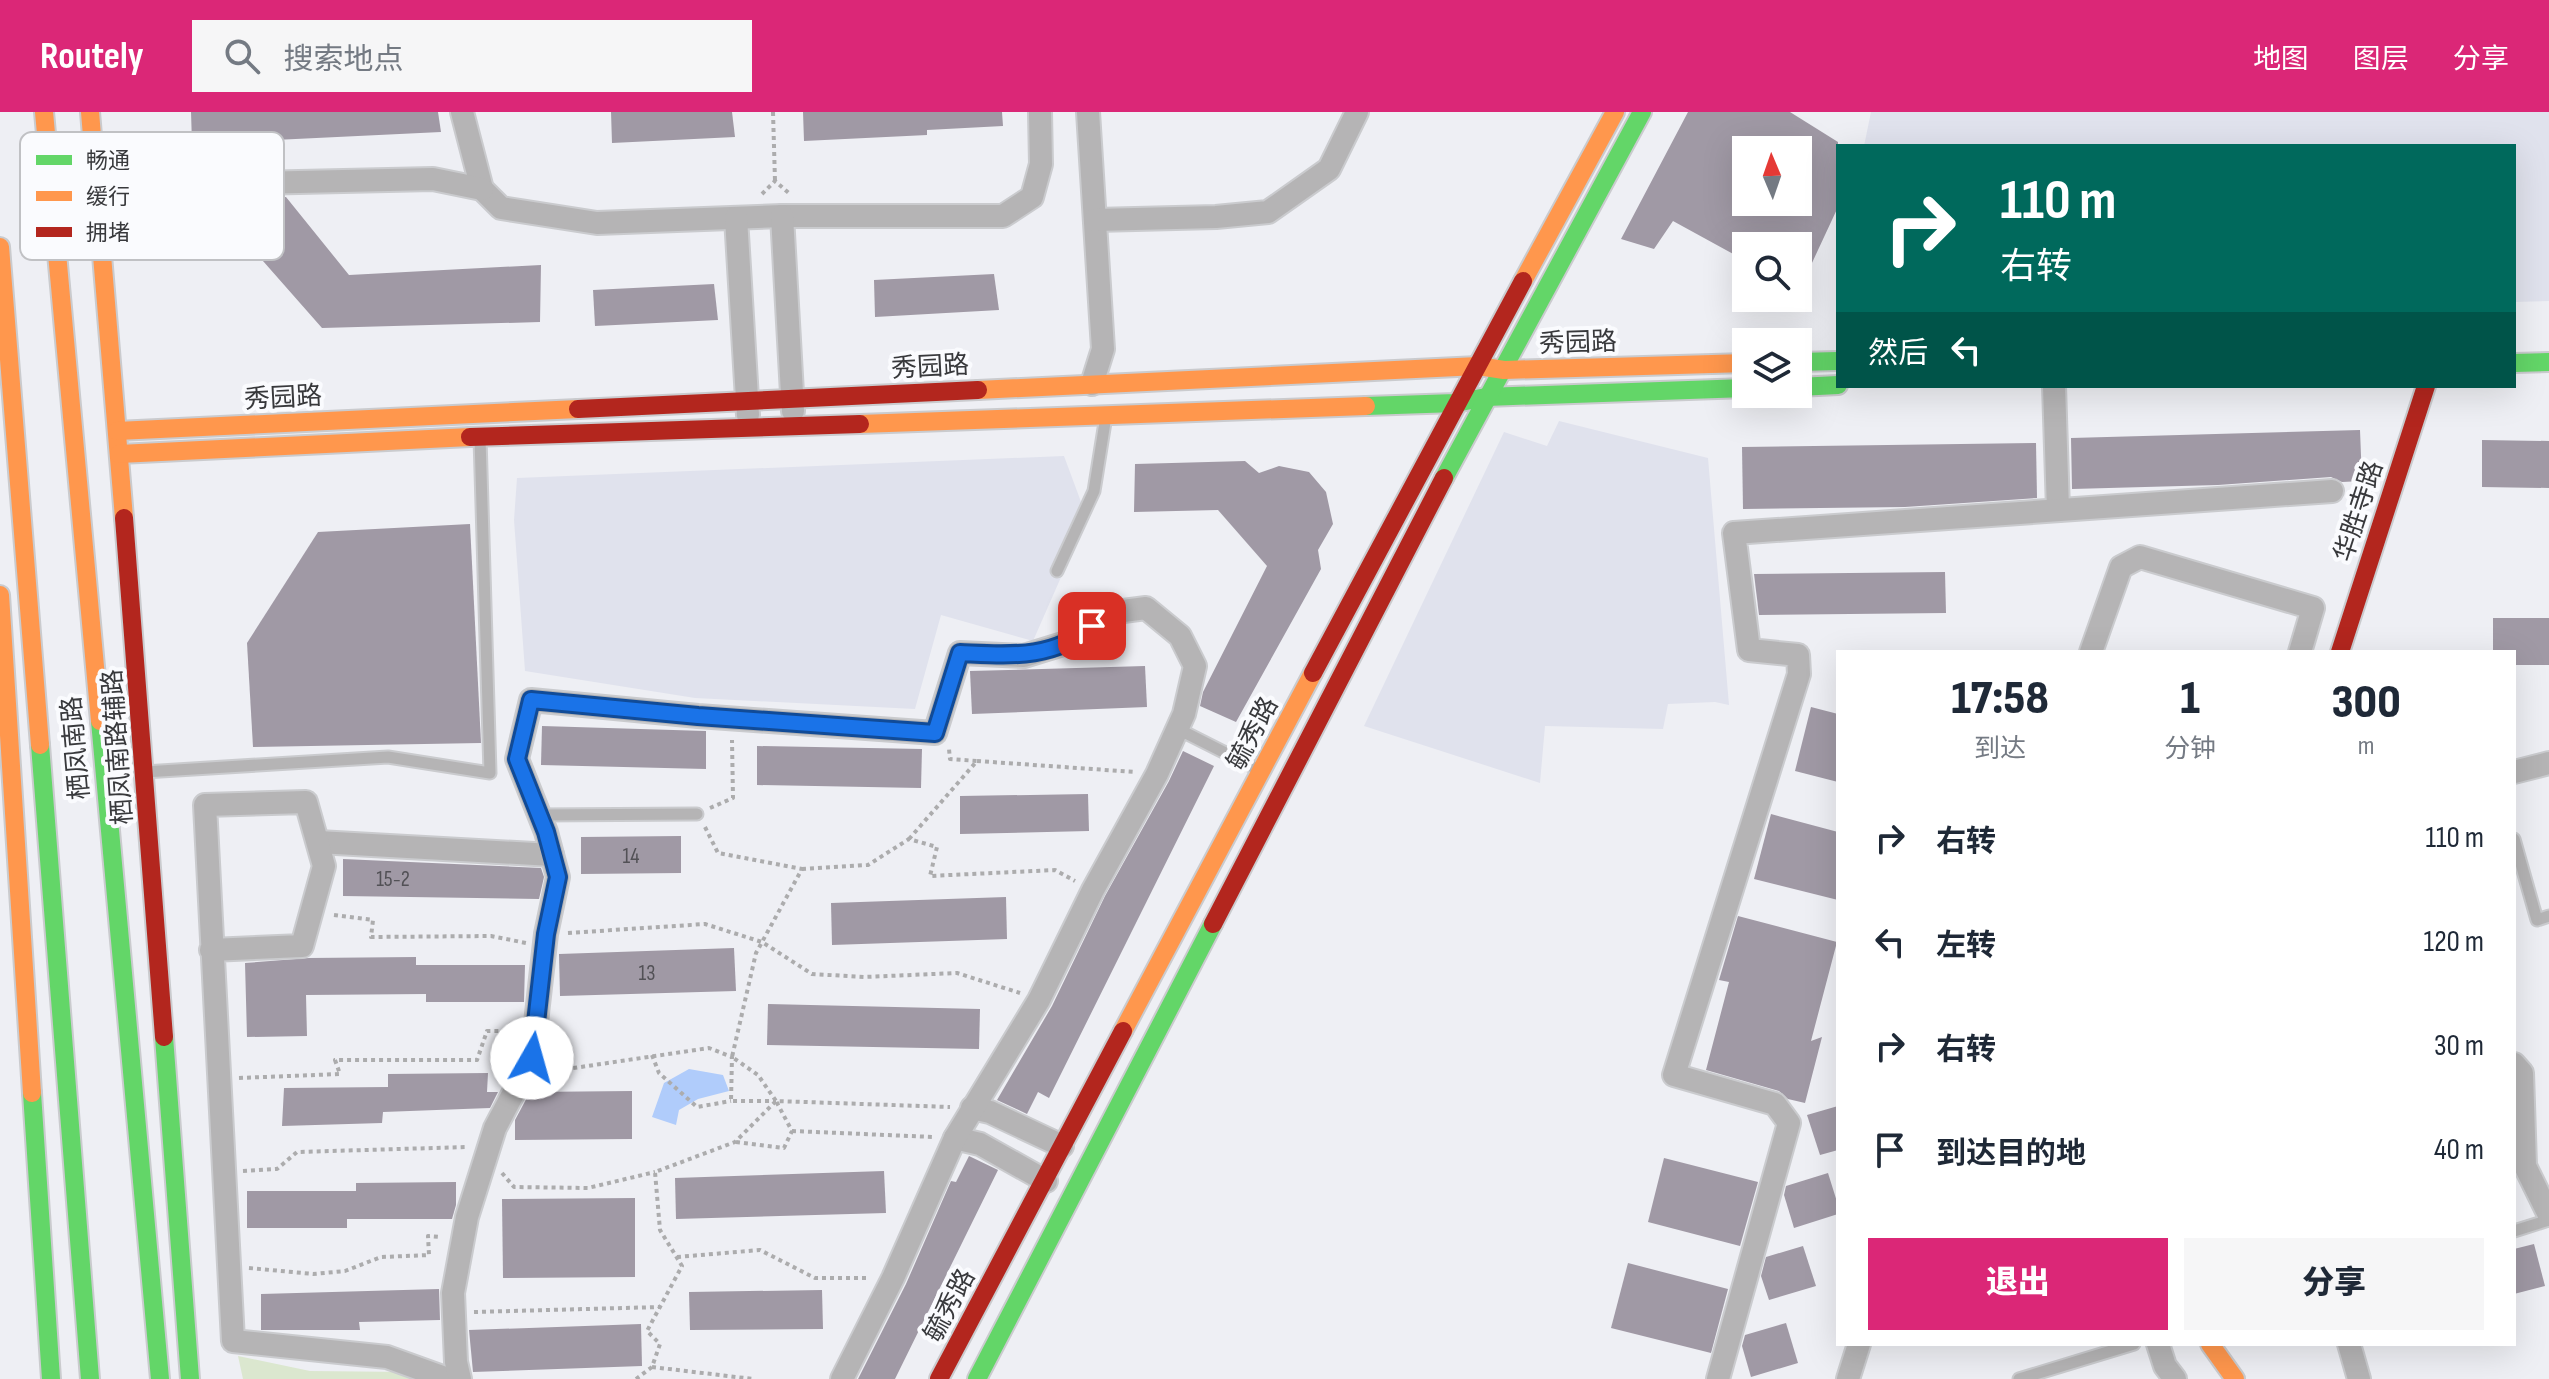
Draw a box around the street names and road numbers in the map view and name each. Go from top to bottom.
street label: 秀园路 [1539,327,1618,360]
street label: 秀园路 [890,350,970,385]
street label: 秀园路 [243,381,323,416]
street label: 华胜寺路 [2329,457,2390,566]
street label: 栖凤南路辅路 [98,668,139,826]
street label: 毓秀路 [1221,692,1285,775]
street label: 栖凤南路 [57,695,96,801]
street label: 毓秀路 [918,1264,982,1347]

